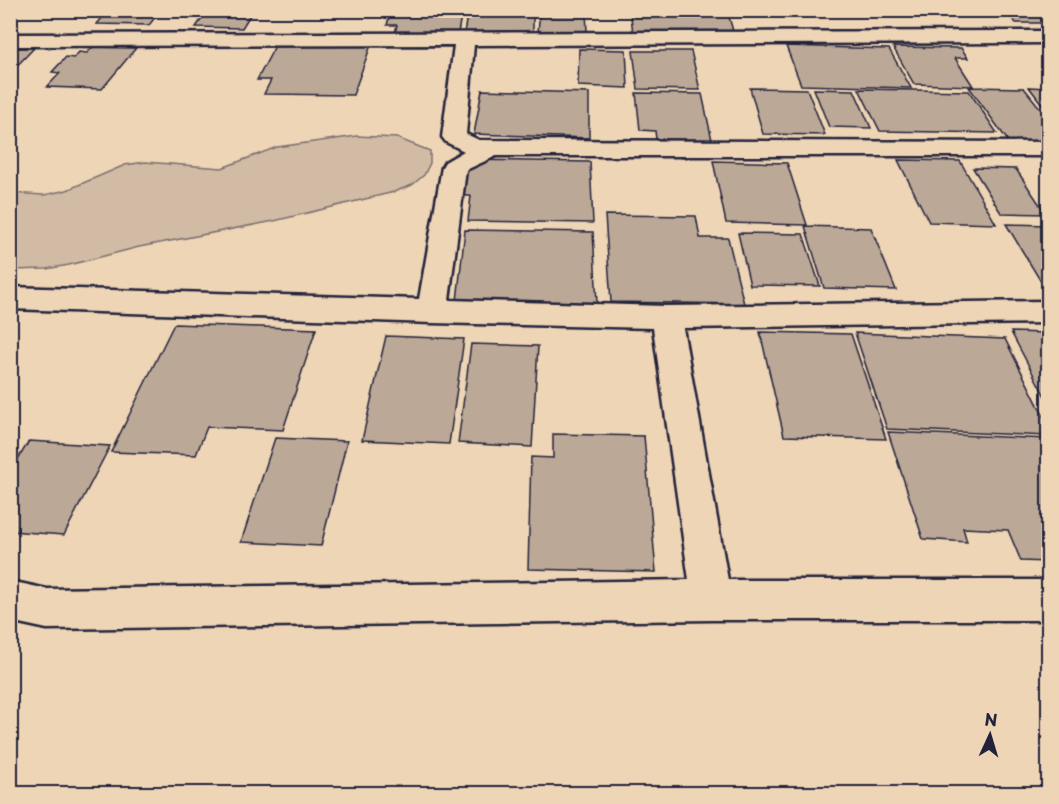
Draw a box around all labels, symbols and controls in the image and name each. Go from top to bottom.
north arrow [960,705,1020,765]
text: N [984,707,998,731]

